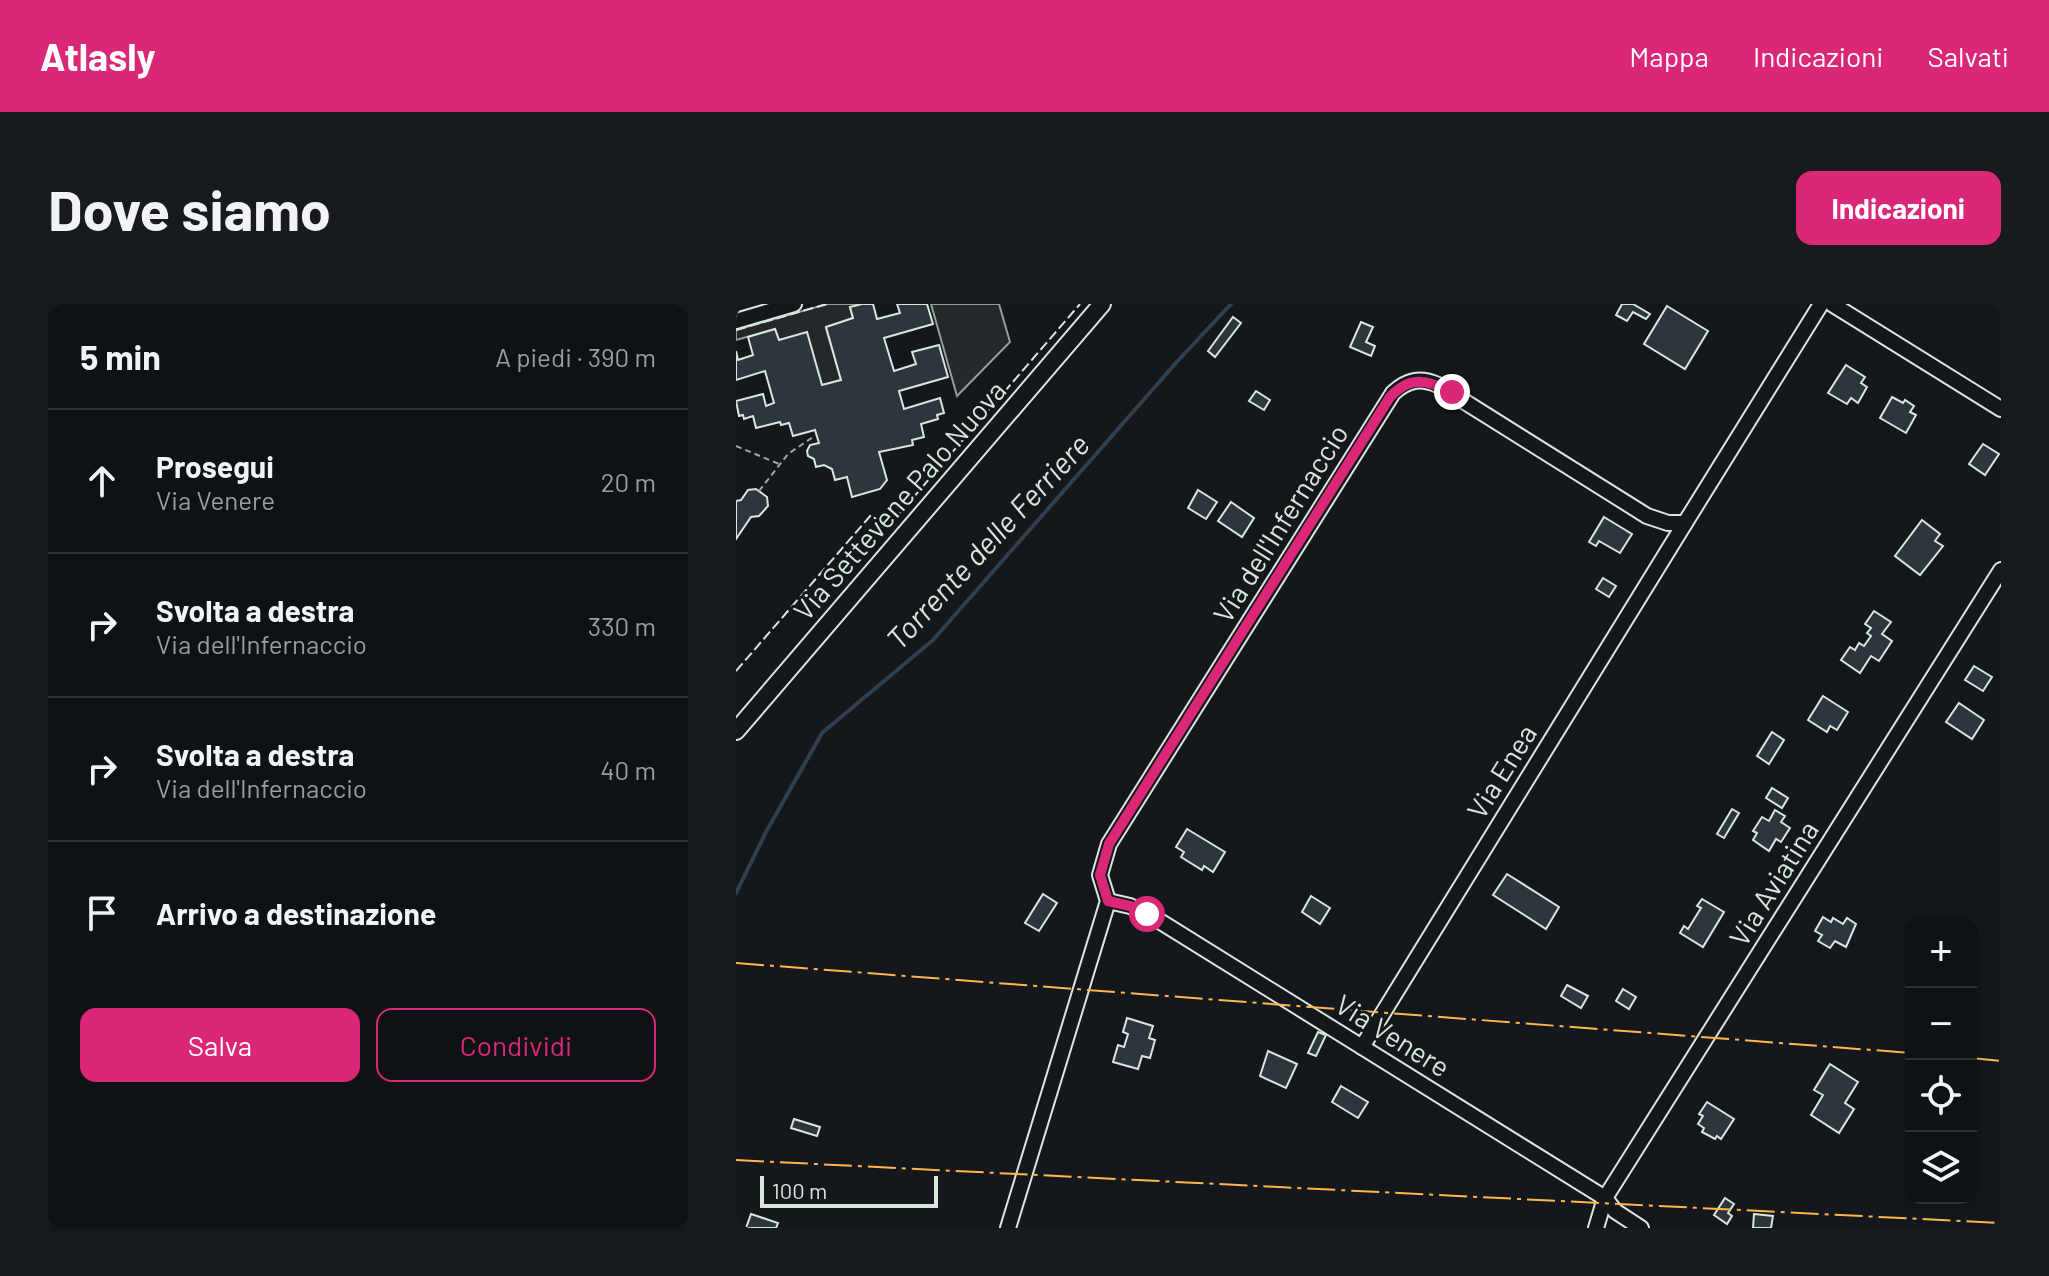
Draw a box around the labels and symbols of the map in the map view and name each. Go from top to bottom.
street label: Via Settevene Palo Nuova [786,373,1012,627]
route end [1434,374,1470,410]
street label: Via dell'Infernaccio [1205,418,1355,628]
water label: Torrente delle Ferriere [878,426,1096,656]
street label: Via Enea [1459,718,1543,824]
street label: Via Aviatina [1721,814,1825,952]
route start [1129,896,1165,932]
street label: Via Venere [1330,987,1456,1083]
scale bar [760,1172,938,1208]

